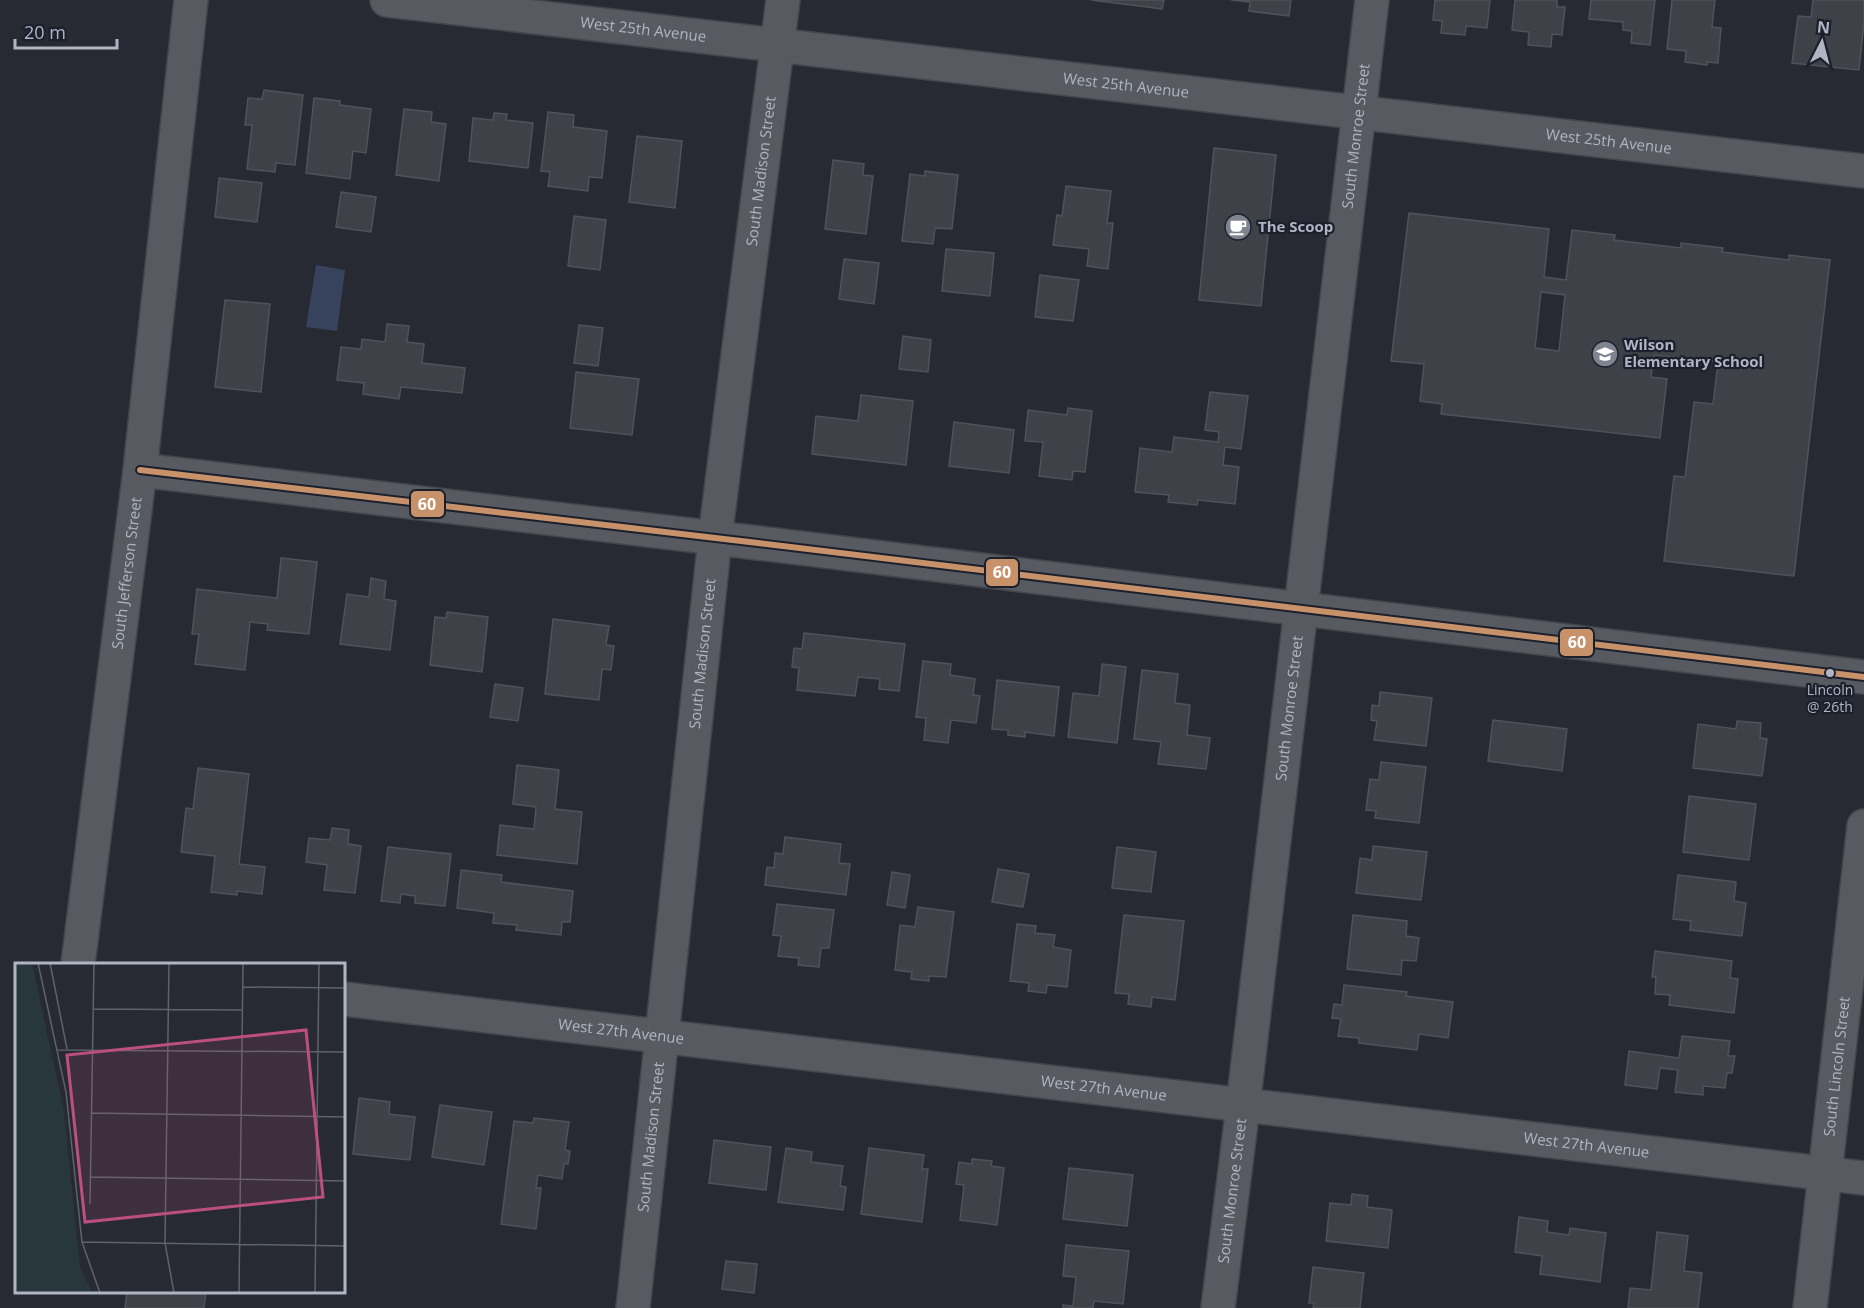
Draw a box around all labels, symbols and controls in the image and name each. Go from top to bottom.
street label: West 25th Avenue [579,11,707,46]
scale bar [15,12,117,50]
north arrow [1792,12,1852,72]
text: N [1816,15,1831,39]
text: 20 m [24,20,66,44]
street label: South Monroe Street [1337,62,1374,210]
street label: West 25th Avenue [1062,67,1190,102]
street label: South Madison Street [741,95,780,247]
street label: West 25th Avenue [1545,123,1673,158]
cafe icon: The Scoop [1223,212,1253,242]
place label: The Scoop [1258,216,1333,236]
place label: Wilson Elementary School [1624,334,1763,371]
school or university icon: Wilson Elementary School [1590,339,1620,369]
line badge: 60 [410,490,445,518]
text: 60 [418,493,436,515]
street label: South Jefferson Street [107,496,146,650]
line badge: 60 [985,558,1019,587]
text: 60 [993,561,1011,583]
street label: South Madison Street [684,577,720,730]
line badge: 60 [1559,628,1594,657]
text: 60 [1568,631,1586,653]
street label: South Monroe Street [1270,634,1307,782]
marker: Lincoln @ 26th [1824,667,1836,679]
place label: Lincoln @ 26th [1807,680,1853,716]
inset map [15,963,345,1293]
street label: South Lincoln Street [1818,995,1854,1138]
street label: West 27th Avenue [557,1013,685,1048]
street label: South Madison Street [632,1061,668,1213]
street label: West 27th Avenue [1040,1070,1168,1105]
street label: South Monroe Street [1213,1117,1250,1265]
street label: West 27th Avenue [1522,1127,1651,1162]

